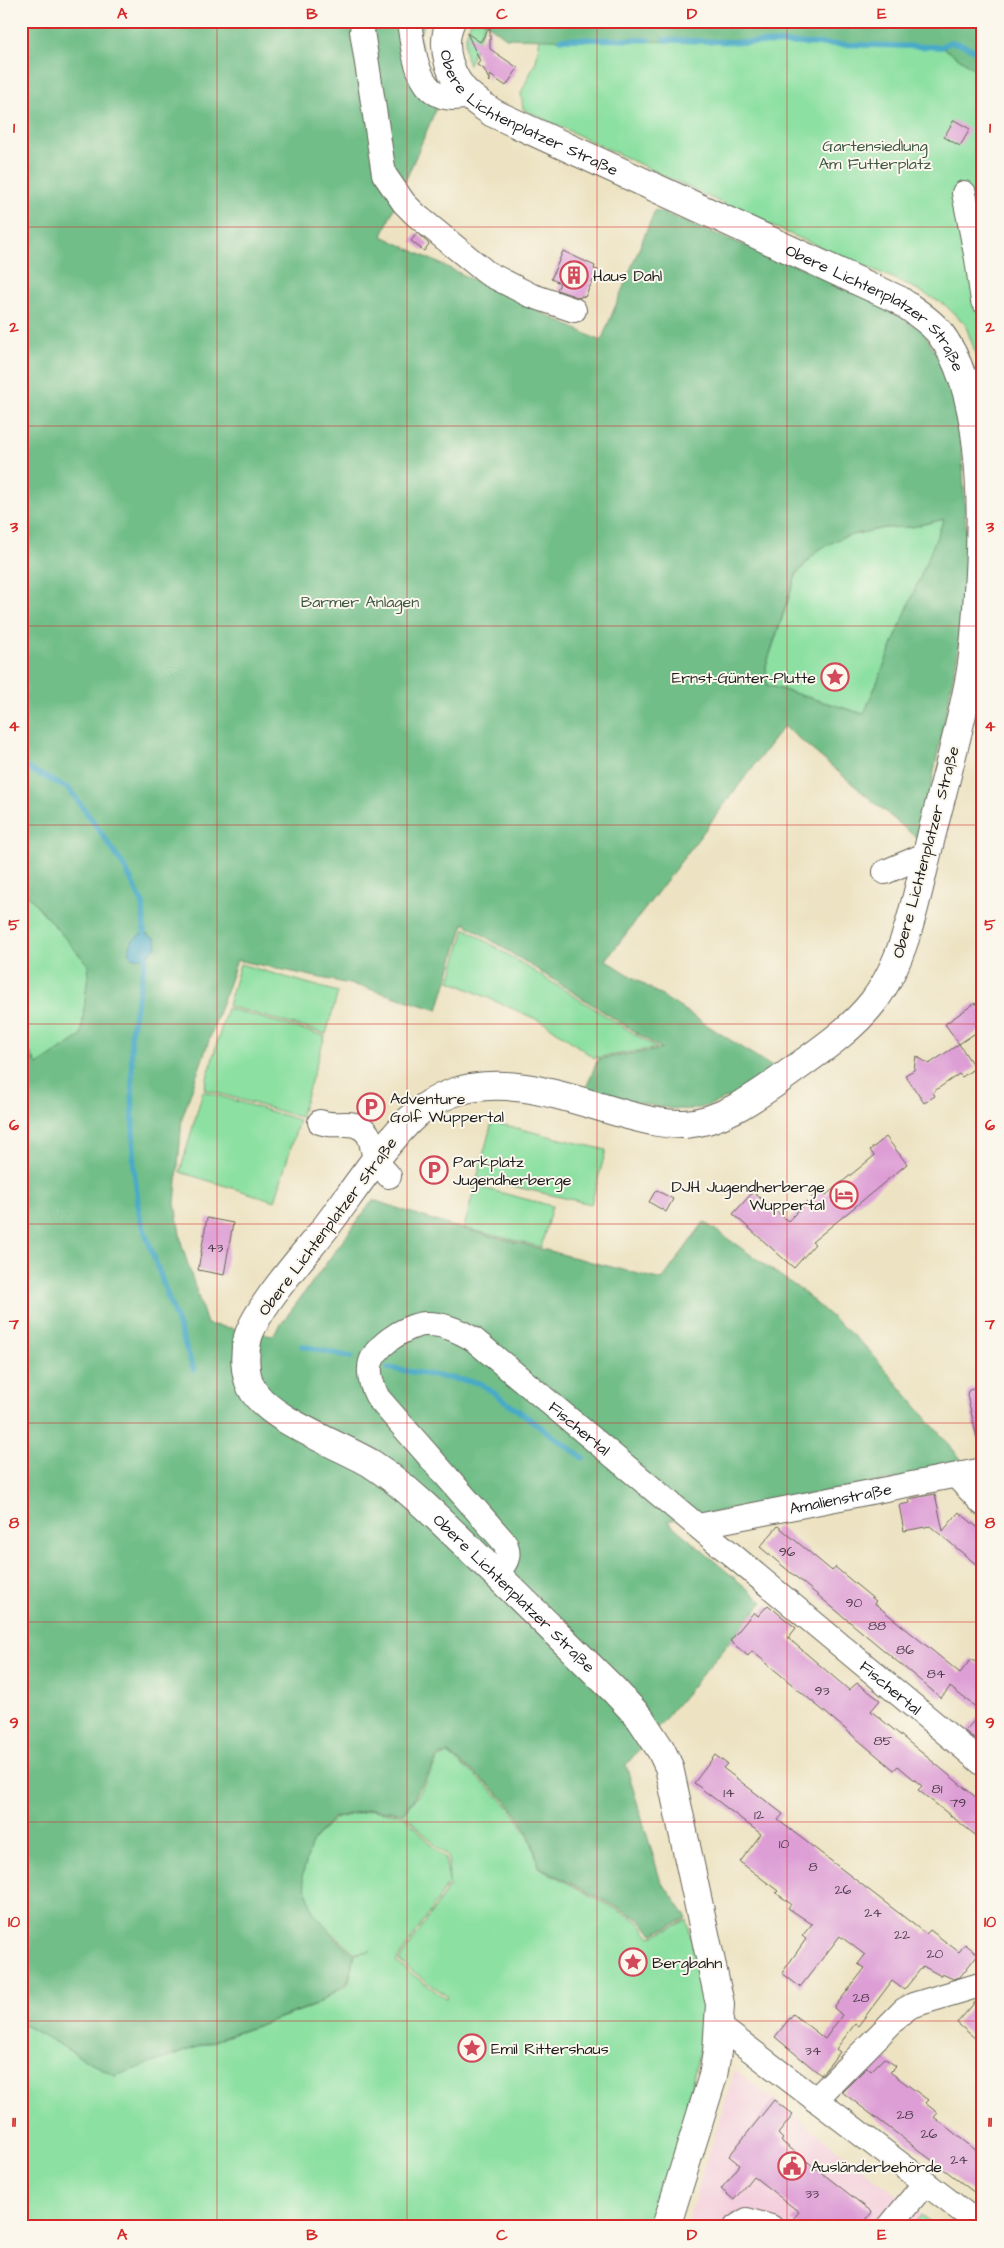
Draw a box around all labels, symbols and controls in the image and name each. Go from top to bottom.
text: A [117,3,128,25]
text: B [306,3,318,25]
text: C [496,3,508,25]
text: D [687,3,698,25]
text: E [877,3,887,25]
street label: Obere Lichtenplatzer Straße [434,48,622,181]
text: 1 [13,117,16,139]
text: 1 [989,117,992,139]
park label: Gartensiedlung Am Futterplatz [819,135,931,175]
street label: Obere Lichtenplatzer Straße [782,239,969,375]
building icon: Haus Dahl [559,260,589,290]
place label: Haus Dahl [593,265,662,287]
text: 2 [8,316,19,338]
text: 2 [984,316,995,338]
text: 3 [9,516,19,538]
text: 3 [985,516,995,538]
park label: Barmer Anlagen [301,591,419,614]
place icon: Ernst-Günter-Plutte [820,662,850,692]
place label: Ernst-Günter-Plutte [672,667,816,689]
text: 4 [9,715,20,737]
text: 4 [985,715,996,737]
street label: Obere Lichtenplatzer Straße [887,744,965,961]
text: 5 [8,914,20,936]
text: 5 [984,914,996,936]
place label: Adventure Golf Wuppertal [390,1088,504,1128]
parking icon: Adventure Golf Wuppertal [356,1092,386,1122]
text: 6 [9,1114,19,1136]
text: 6 [985,1114,995,1136]
street label: Obere Lichtenplatzer Straße [253,1132,403,1320]
place label: Parkplatz Jugendherberge [453,1151,572,1192]
parking icon: Parkplatz Jugendherberge [419,1155,449,1185]
place label: DJH Jugendherberge Wuppertal [672,1176,825,1216]
hotel icon: DJH Jugendherberge Wuppertal [829,1180,859,1210]
house number: 43 [207,1238,223,1258]
text: 7 [8,1313,19,1335]
text: 7 [984,1313,995,1335]
street label: Fischertal [544,1397,615,1461]
street label: Amalienstraße [787,1478,894,1520]
street label: Obere Lichtenplatzer Straße [428,1509,600,1678]
text: 8 [9,1512,20,1534]
text: 8 [985,1512,996,1534]
house number: 96 [779,1542,796,1562]
house number: 90 [846,1593,863,1613]
house number: 88 [868,1616,886,1636]
house number: 86 [896,1640,914,1660]
street label: Fischertal [855,1656,926,1720]
house number: 84 [927,1664,946,1684]
house number: 93 [814,1681,830,1701]
text: 9 [9,1712,19,1734]
text: 9 [985,1712,995,1734]
house number: 85 [874,1731,893,1751]
house number: 81 [932,1779,943,1799]
house number: 14 [723,1783,735,1803]
house number: 79 [950,1793,966,1813]
house number: 12 [754,1805,764,1825]
house number: 10 [779,1834,789,1854]
house number: 8 [808,1857,818,1877]
house number: 26 [835,1880,852,1900]
house number: 24 [864,1903,882,1923]
text: 10 [8,1911,20,1933]
text: 10 [984,1911,996,1933]
house number: 22 [894,1925,910,1945]
house number: 20 [927,1944,944,1964]
place icon: Bergbahn [618,1947,648,1977]
place label: Bergbahn [652,1952,722,1975]
house number: 28 [852,1988,870,2008]
place icon: Emil Rittershaus [457,2033,487,2063]
place label: Emil Rittershaus [491,2038,609,2060]
house number: 34 [805,2041,822,2061]
house number: 28 [896,2105,914,2125]
text: 11 [12,2111,17,2133]
text: 11 [988,2111,993,2133]
house number: 26 [921,2124,938,2144]
house number: 24 [950,2150,968,2170]
public building icon: Ausländerbehörde [777,2151,807,2181]
place label: Ausländerbehörde [811,2156,942,2178]
house number: 33 [805,2184,819,2204]
text: A [117,2224,128,2246]
text: B [306,2224,318,2246]
text: C [496,2224,508,2246]
text: D [687,2224,698,2246]
text: E [877,2224,887,2246]

